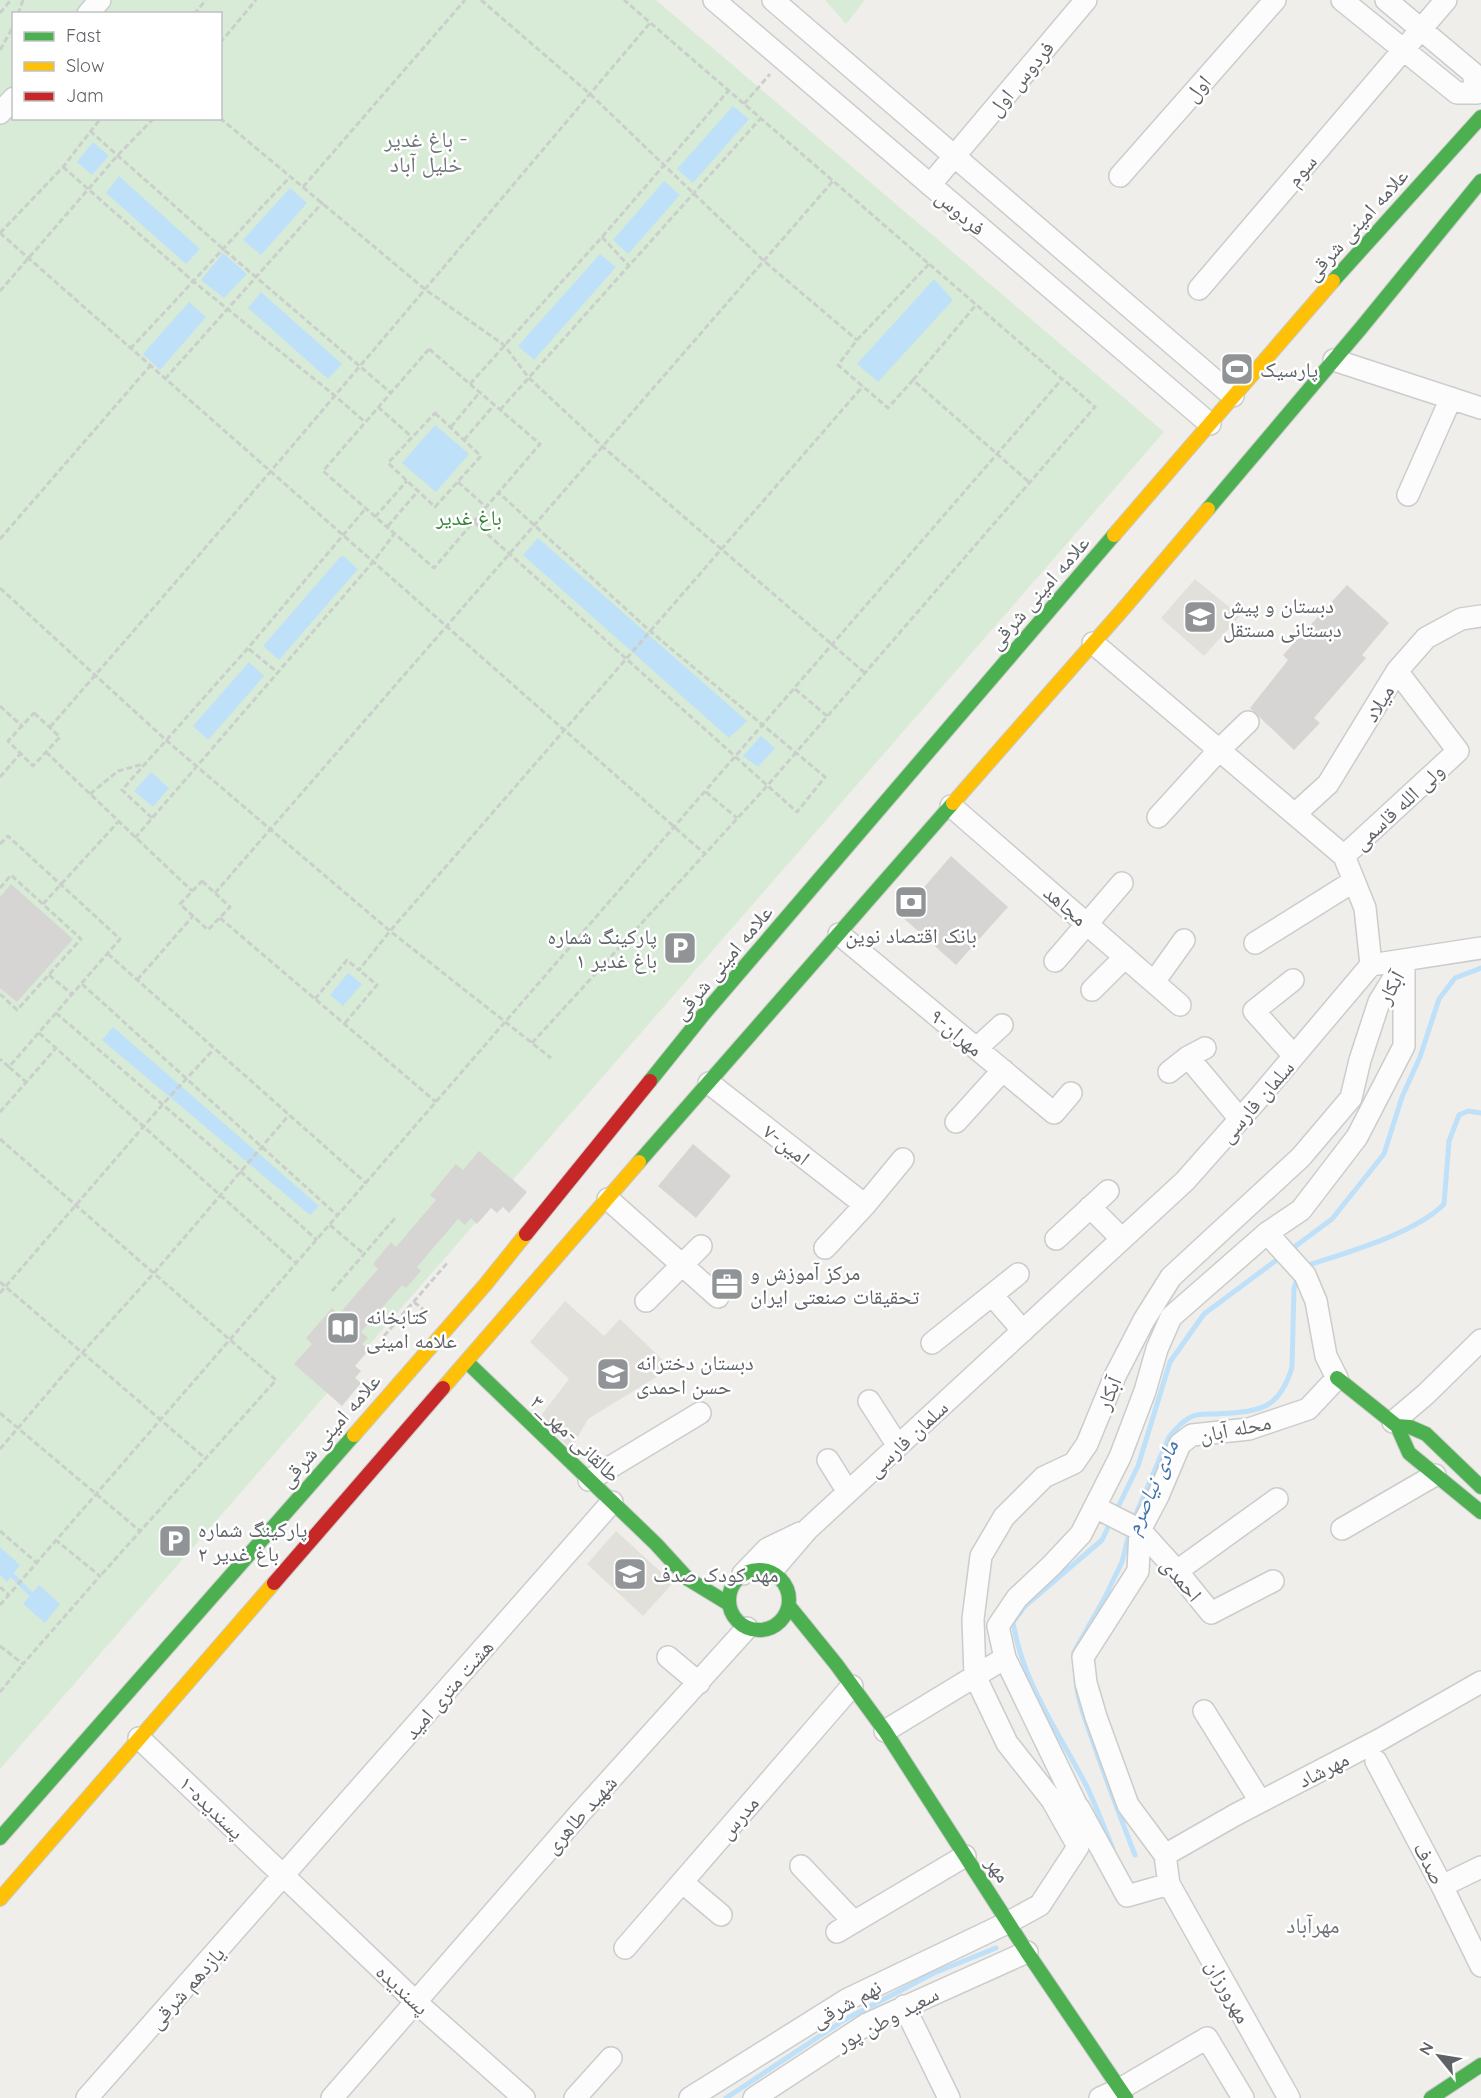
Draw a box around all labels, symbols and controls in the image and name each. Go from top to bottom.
legend [12,12,222,120]
text: Fast [66,24,101,47]
street label: فردوس اول [981,35,1060,122]
text: Slow [66,54,104,77]
street label: اول [1178,69,1216,107]
text: Jam [66,84,104,107]
district label: باغ غدیر - خلیل آباد [383,125,468,178]
street label: سوم [1280,149,1323,193]
street label: علامه امینی شرقی [1299,162,1414,286]
street label: فردوس [930,183,991,241]
sports icon: پارسیک [1219,351,1255,387]
place label: پارسیک [1260,356,1318,382]
park label: باغ غدیر [435,504,502,531]
street label: علامه امینی شرقی [982,530,1095,655]
place label: دبستان و پیش دبستانی مستقل [1223,592,1342,643]
school or university icon: دبستان و پیش دبستانی مستقل [1182,599,1218,635]
street label: میلاد [1357,680,1399,726]
street label: ولی الله قاسمی [1347,757,1450,856]
street label: مجاهد [1039,879,1093,931]
bank icon: بانک اقتصاد نوین [893,884,929,920]
street label: علامه امینی شرقی [666,899,779,1025]
place label: بانک اقتصاد نوین [845,922,977,949]
place label: پارکینگ شماره ۱ باغ غدیر [547,923,657,974]
parking icon: پارکینگ شماره ۱ باغ غدیر [662,930,698,966]
street label: آبکار [1370,965,1410,1009]
street label: ۹-مهران [925,1002,989,1062]
street label: سلمان فارسی [1213,1054,1300,1148]
street label: ۷-امین [758,1118,816,1171]
place label: مرکز آموزش و تحقیقات صنعتی ایران [750,1259,919,1310]
office icon: مرکز آموزش و تحقیقات صنعتی ایران [709,1266,745,1302]
place label: کتابخانه علامه امینی [366,1303,457,1354]
library icon: کتابخانه علامه امینی [325,1310,361,1346]
place label: دبستان دخترانه حسن احمدی [636,1349,754,1400]
school or university icon: دبستان دخترانه حسن احمدی [595,1356,631,1392]
street label: علامه امینی شرقی [273,1368,386,1493]
street label: آبکار [1089,1372,1127,1415]
street label: ۳_طالقانی-مهر [525,1389,626,1488]
street label: سلمان فارسی [861,1394,954,1483]
street label: محله آبان [1197,1408,1273,1448]
water label: مادی نیاصرم [1118,1435,1185,1539]
place label: پارکینگ شماره ۲ باغ غدیر [198,1516,308,1567]
parking icon: پارکینگ شماره ۲ باغ غدیر [157,1523,193,1559]
street label: احمدی [1156,1552,1208,1606]
school or university icon: مهد کودک صدف [612,1556,648,1592]
place label: مهد کودک صدف [653,1561,779,1587]
street label: هشت متری امید [398,1634,498,1744]
street label: مهرشاد [1293,1745,1353,1793]
street label: شهید طاهری [538,1769,622,1859]
street label: ۱-پسندیده [174,1770,250,1844]
street label: مدرس [712,1790,765,1845]
street label: صدف [1408,1837,1452,1889]
street label: مهر [980,1850,1017,1887]
district label: مهرآباد [1286,1911,1340,1939]
street label: یازدهم شرقی [142,1940,231,2035]
street label: مهرورزان [1201,1954,1257,2028]
street label: پسندیده [371,1958,435,2020]
street label: نهم شرقی [806,1973,887,2035]
street label: سعید وطن پور [830,1980,943,2057]
north arrow [1409,2026,1469,2086]
text: N [1414,2038,1438,2059]

